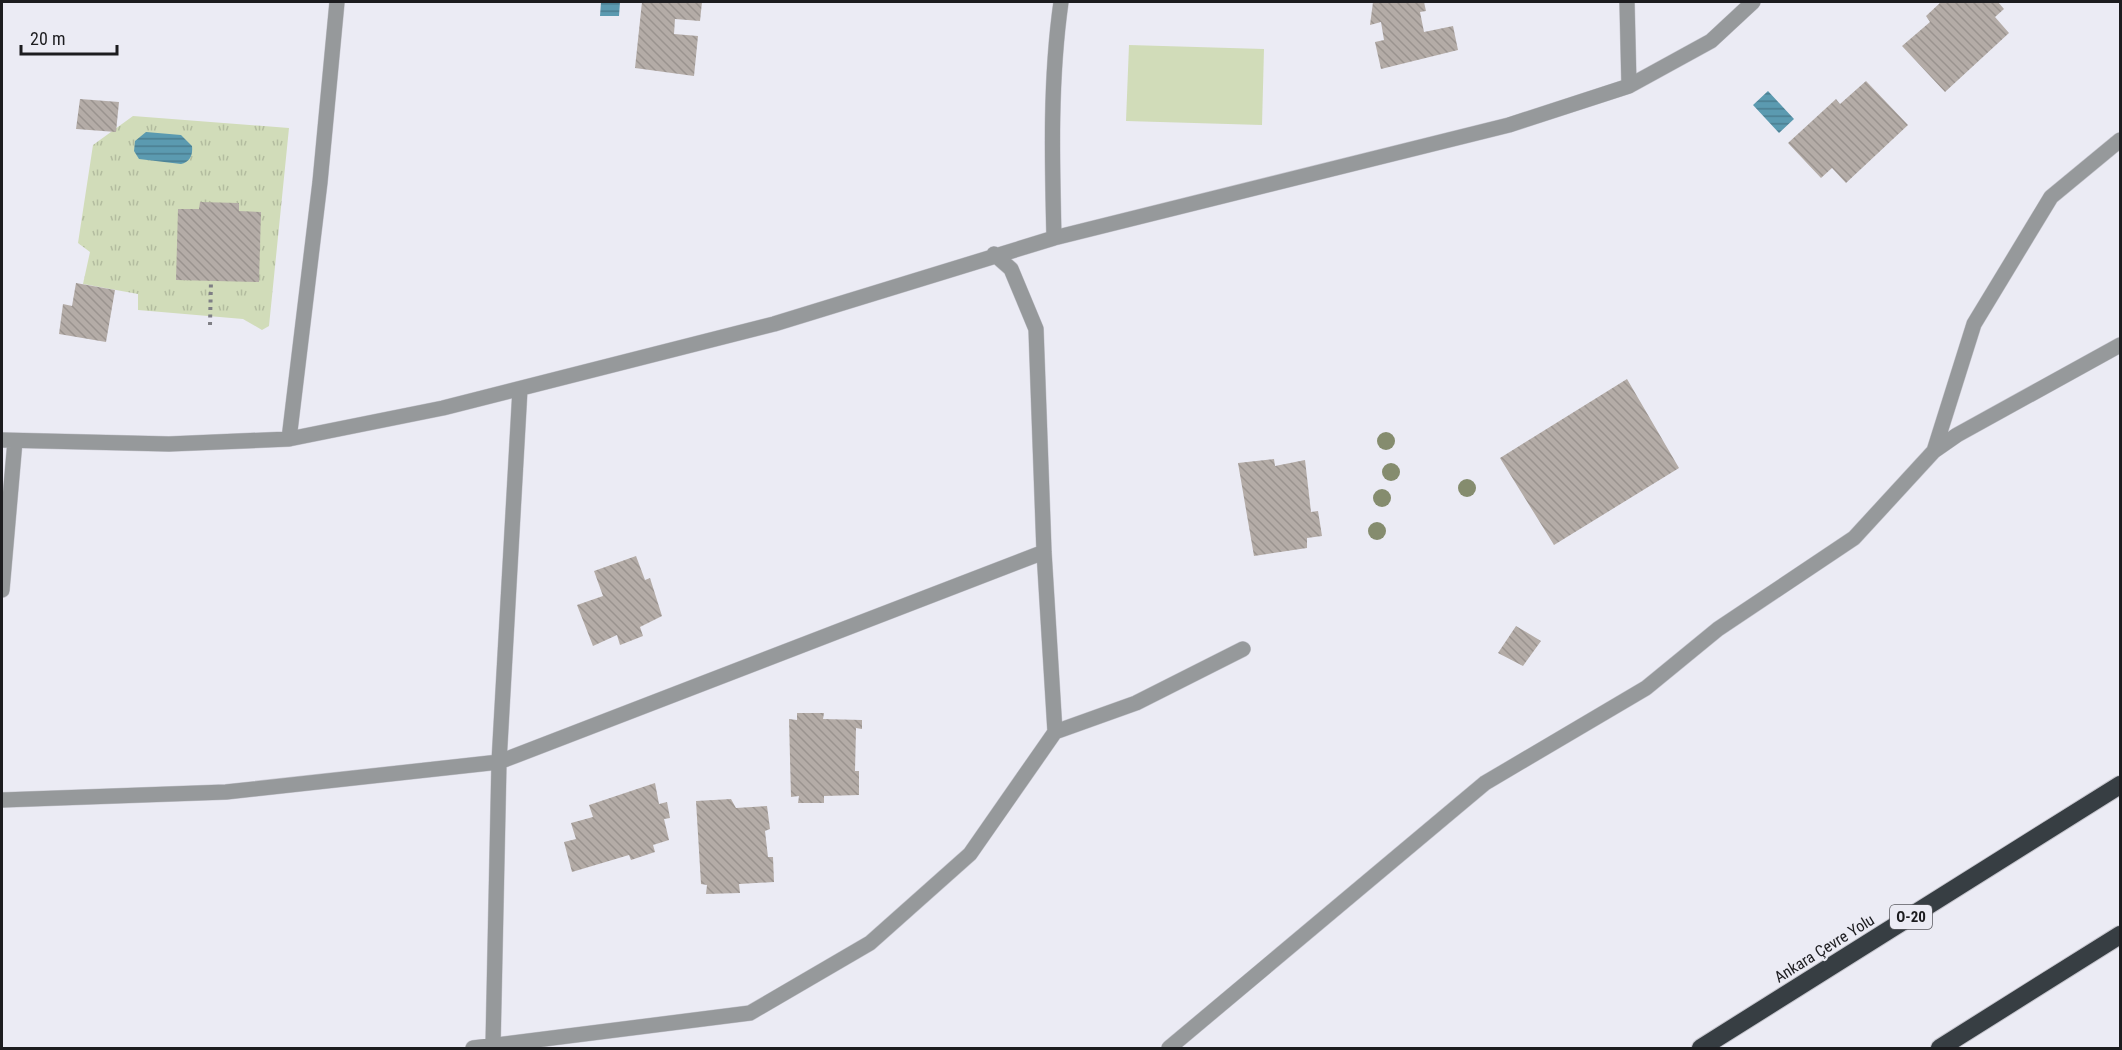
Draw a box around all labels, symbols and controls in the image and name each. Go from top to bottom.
scale bar [21,18,117,56]
text: 20 m [30,28,65,49]
road number: O-20 [1890,905,1932,929]
street label: Ankara Çevre Yolu [1771,910,1878,987]

